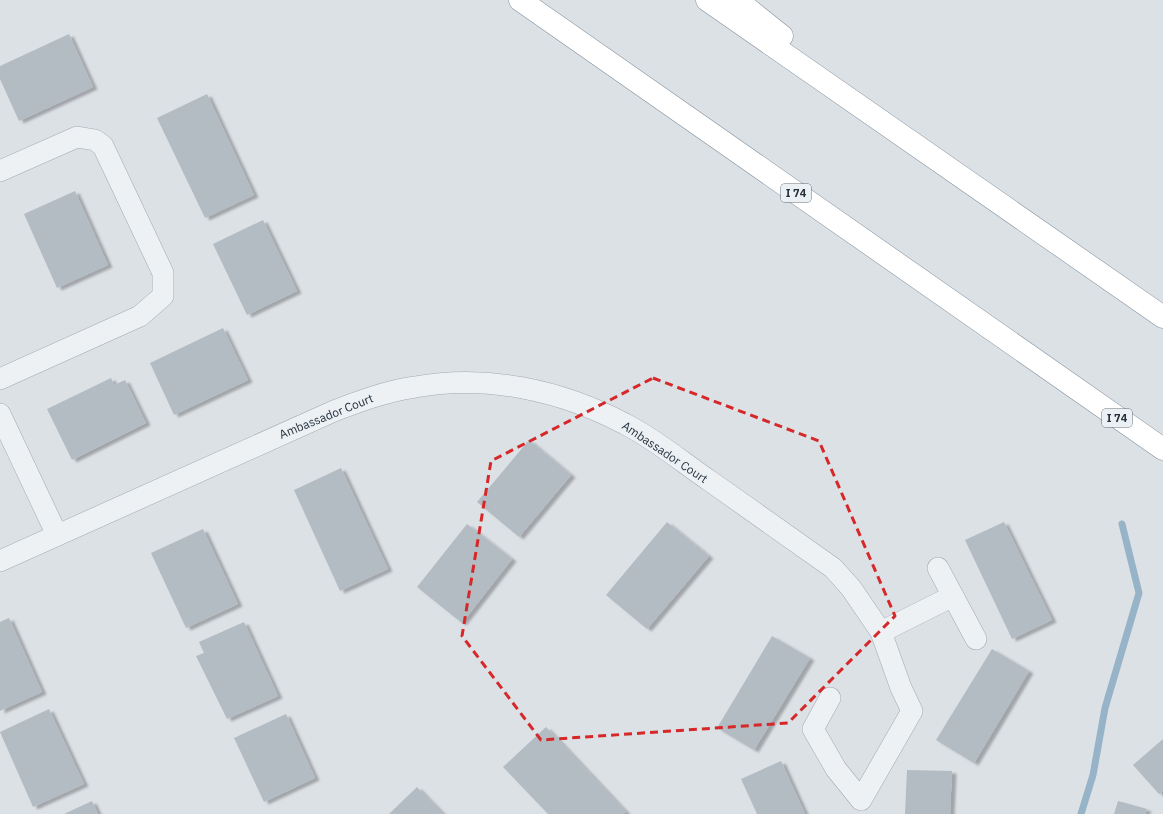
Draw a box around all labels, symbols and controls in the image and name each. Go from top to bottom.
road number: I 74 [781,184,811,202]
street label: Ambassador Court [277,390,375,442]
road number: I 74 [1102,409,1132,427]
street label: Ambassador Court [619,418,711,486]

